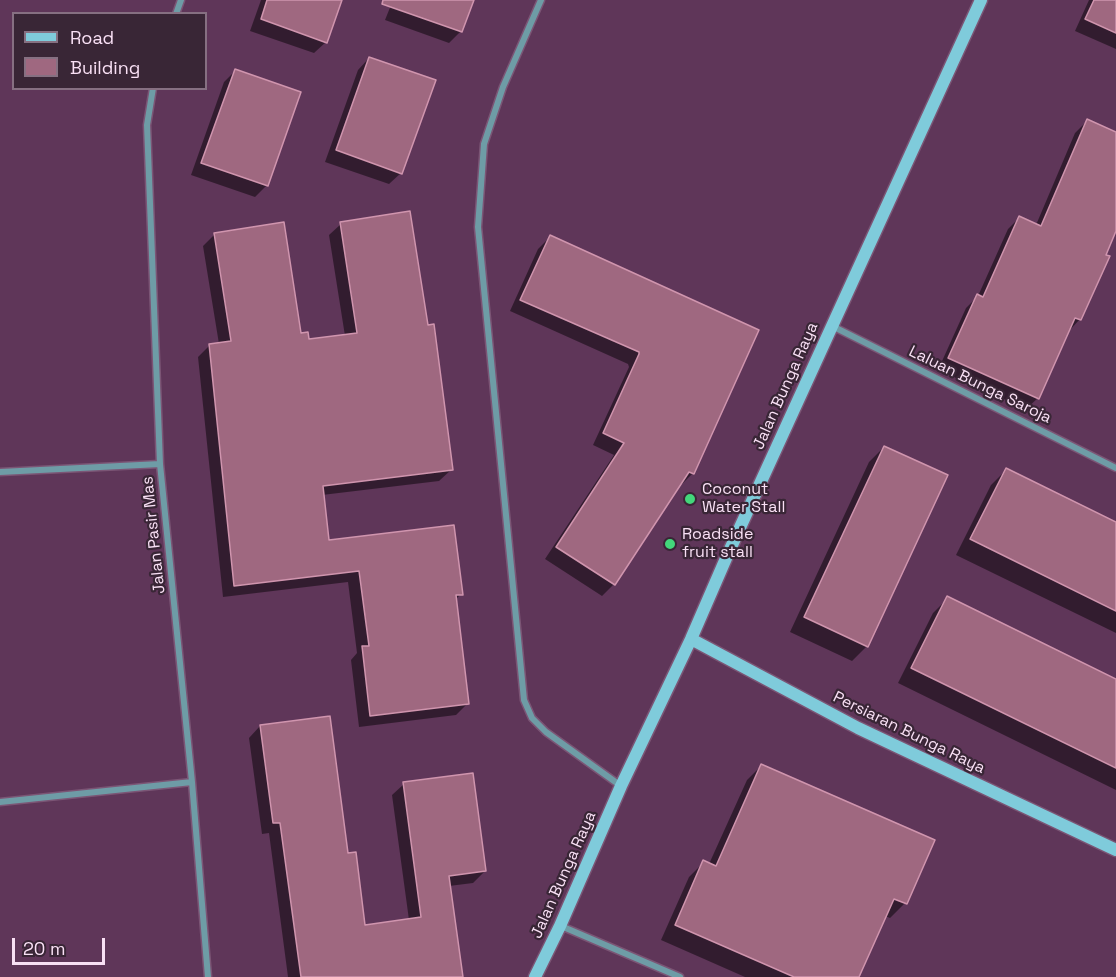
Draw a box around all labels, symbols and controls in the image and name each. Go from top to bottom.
legend [12,12,207,90]
text: Road [70,26,114,49]
text: Building [70,56,140,79]
street label: Jalan Bunga Raya [749,319,823,453]
street label: Laluan Bunga Saroja [906,342,1054,428]
street label: Jalan Pasir Mas [138,475,170,595]
place label: Coconut Water Stall [702,480,785,518]
marker: Coconut Water Stall [683,492,697,506]
place label: Roadside fruit stall [682,525,753,563]
marker: Roadside fruit stall [663,537,677,551]
street label: Persiaran Bunga Raya [830,688,988,778]
street label: Jalan Bunga Raya [527,808,601,942]
scale bar [15,926,108,964]
text: 20 m [23,937,66,960]

